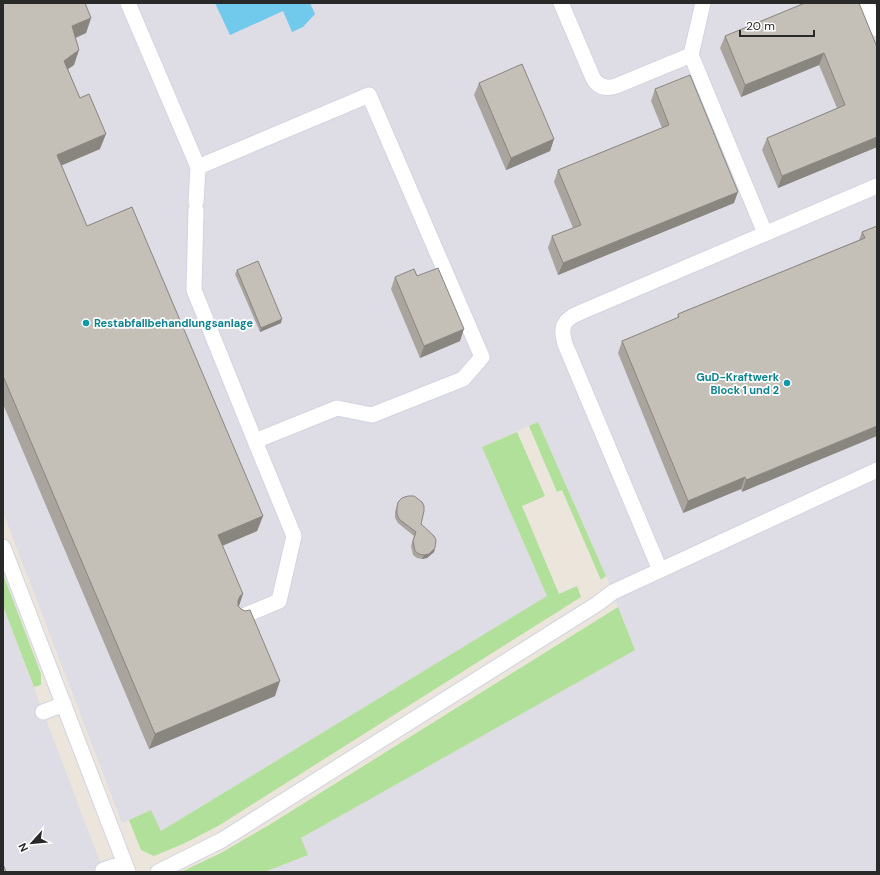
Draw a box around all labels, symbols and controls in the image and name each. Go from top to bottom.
scale bar [740,12,814,38]
text: 20 m [746,18,775,34]
place label: Restabfallbehandlungsanlage [94,316,253,330]
marker: Restabfallbehandlungsanlage [81,318,91,328]
place label: GuD-Kraftwerk Block 1 und 2 [696,370,780,397]
marker: GuD-Kraftwerk Block 1 und 2 [782,378,792,388]
north arrow [12,823,52,863]
text: N [15,841,31,854]

